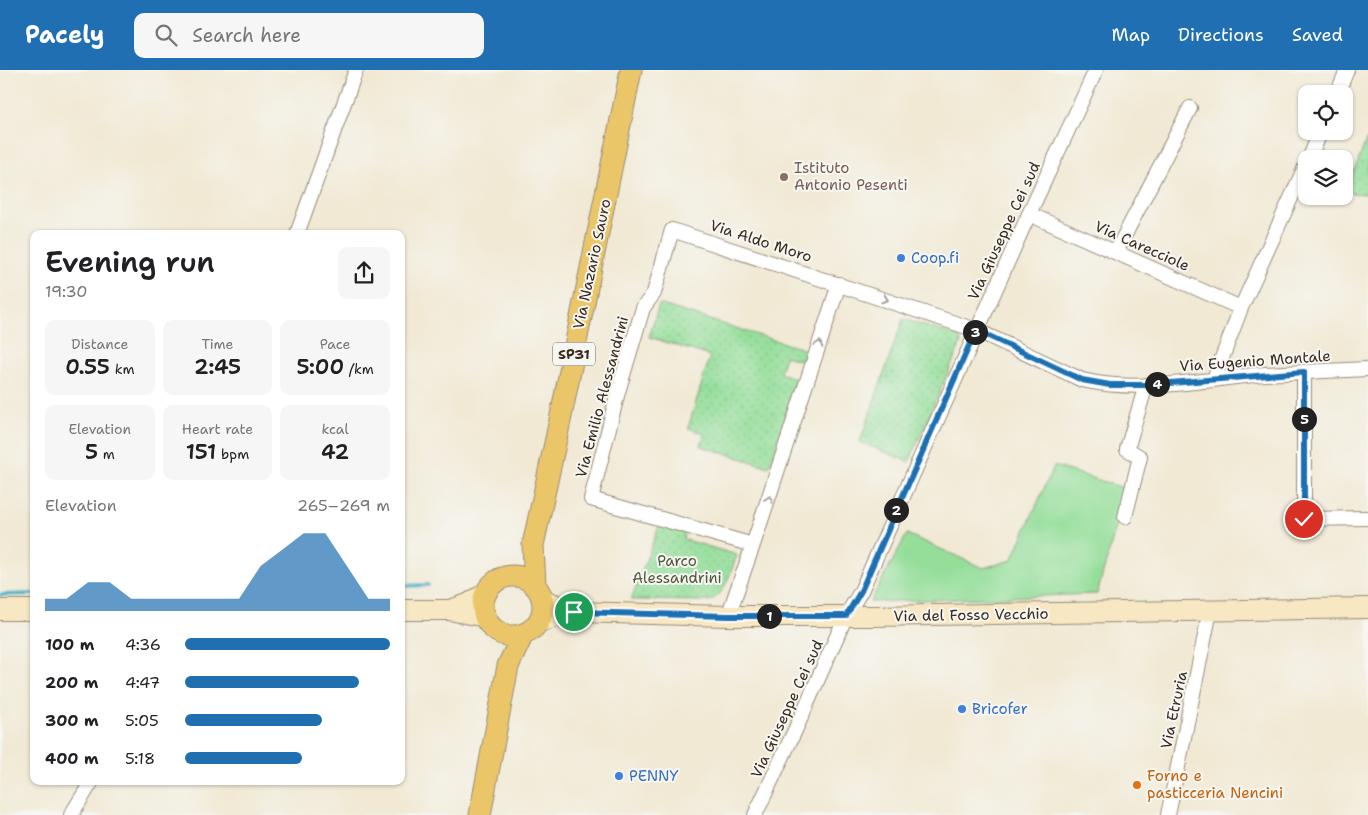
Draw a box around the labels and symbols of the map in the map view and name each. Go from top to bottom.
place label: Istituto Antonio Pesenti [794,158,908,195]
street label: Via Giuseppe Cei sud [963,158,1045,303]
marker: Istituto Antonio Pesenti [778,171,790,183]
street label: Via Nazario Sauro [568,197,616,331]
street label: Via Aldo Moro [708,215,814,267]
street label: Via Carecciole [1091,216,1193,276]
place label: Coop.fi [911,248,959,268]
marker: Coop.fi [895,252,907,264]
one-way arrow [881,293,889,303]
street label: Via Emilio Alessandrini [571,314,633,480]
pin: 3 [962,320,988,344]
one-way arrow [814,341,824,349]
road number: SP31 [553,342,595,366]
street label: Via Eugenio Montale [1179,346,1331,376]
pin: 4 [1144,372,1170,396]
pin: 5 [1292,406,1316,432]
one-way arrow [763,495,773,503]
pin: 2 [884,498,908,522]
pin [1283,498,1325,540]
park label: Parco Alessandrini [632,551,722,588]
pin [553,591,595,633]
pin: 1 [756,604,782,628]
street label: Via del Fosso Vecchio [893,604,1049,626]
street label: Via Giuseppe Cei sud [746,636,828,781]
street label: Via Etruria [1156,669,1192,751]
place label: Bricofer [972,699,1028,719]
marker: Bricofer [956,703,968,715]
place label: PENNY [629,766,679,786]
place label: Forno e pasticceria Nencini [1147,766,1283,803]
marker: PENNY [613,770,625,782]
marker: Forno e pasticceria Nencini [1131,779,1143,791]

